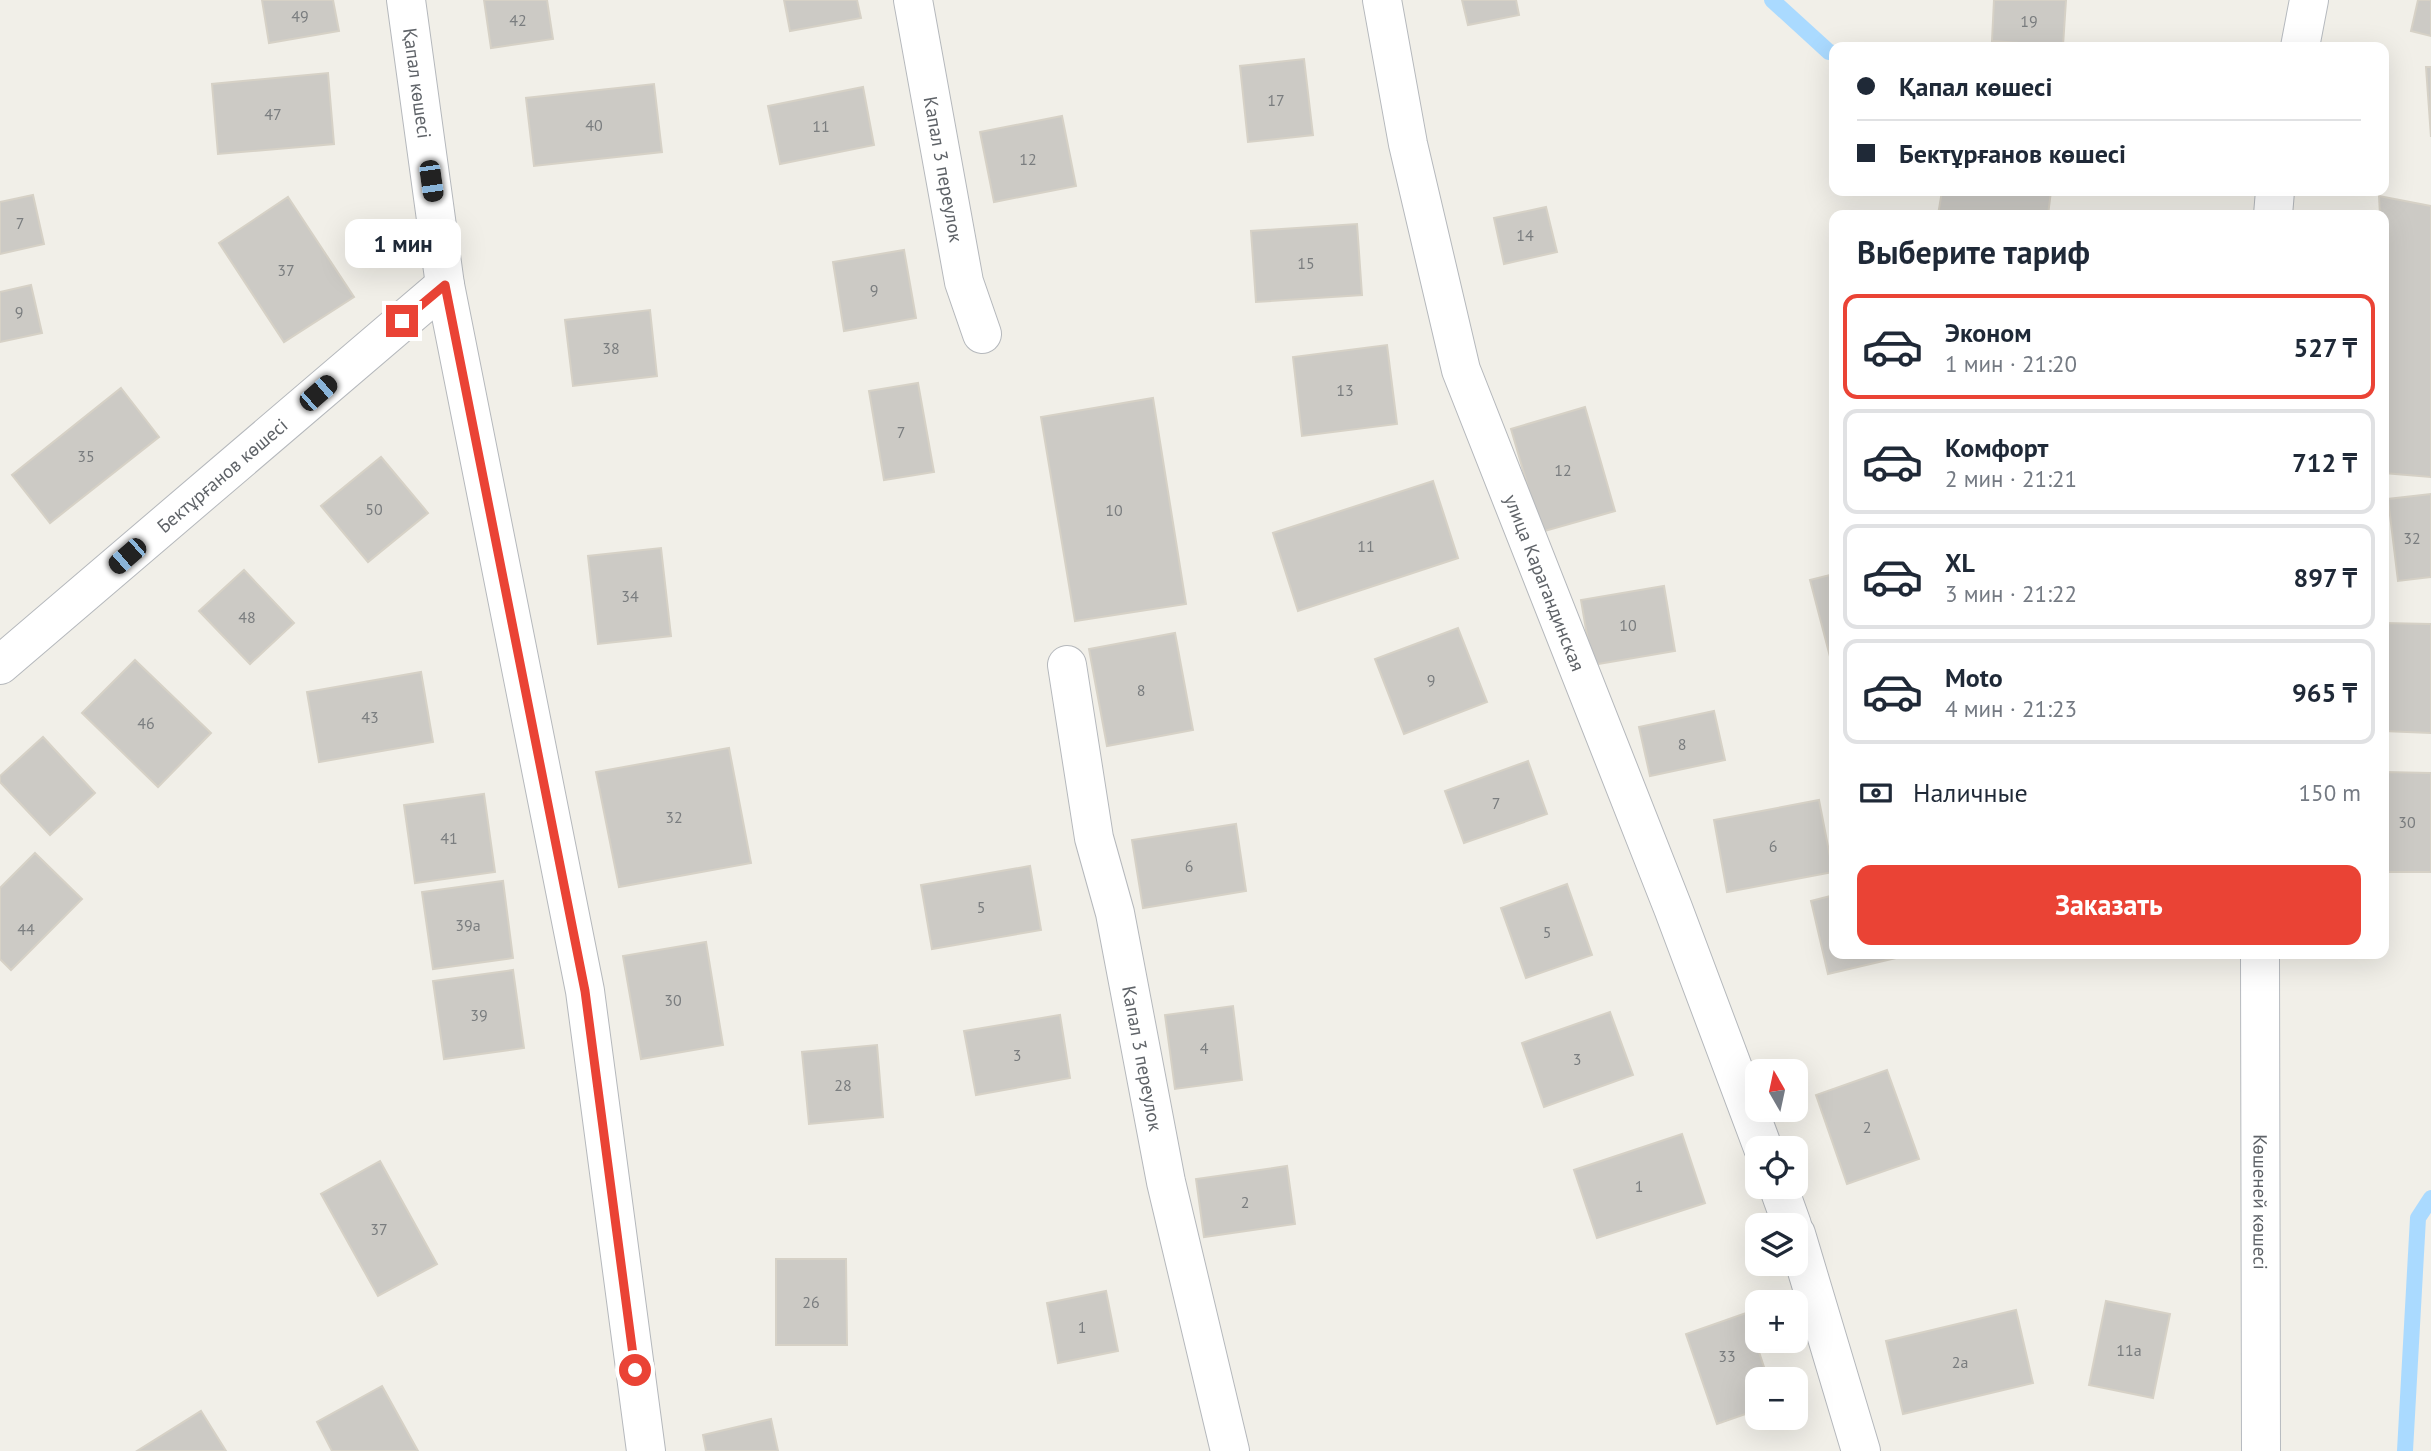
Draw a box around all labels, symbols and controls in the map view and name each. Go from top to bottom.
house number: 49 [291,6,309,26]
house number: 42 [509,10,527,30]
house number: 19 [2020,11,2038,31]
street label: Қапал көшесі [398,26,437,140]
text: Қапал көшесі [1899,70,2052,103]
house number: 17 [1267,90,1285,110]
street label: Капал 3 переулок [919,94,969,244]
house number: 47 [264,104,282,124]
house number: 40 [585,115,603,135]
house number: 11 [812,116,830,136]
text: Бектұрғанов көшесі [1899,137,2126,170]
house number: 12 [1019,149,1037,169]
car [418,159,445,203]
house number: 7 [16,213,24,233]
callout: 1 мин [344,219,460,268]
house number: 14 [1516,225,1534,245]
text: 1 мин [373,229,433,258]
text: Выберите тариф [1857,231,2090,273]
house number: 15 [1297,253,1315,273]
house number: 37 [277,260,295,280]
house number: 9 [870,280,878,300]
house number: 9 [15,302,23,322]
route end [386,305,418,337]
icon: car [1861,315,1924,378]
text: Эконом [1945,316,2032,349]
text: 527 ₸ [2293,331,2357,364]
house number: 38 [602,338,620,358]
text: 1 мин · 21:20 [1945,349,2077,378]
car [296,371,341,415]
house number: 13 [1336,380,1354,400]
street label: Бектұрғанов көшесі [152,413,292,538]
house number: 7 [897,422,905,442]
icon: car [1861,430,1924,493]
text: Комфорт [1945,431,2048,464]
house number: 35 [77,446,95,466]
text: 712 ₸ [2292,446,2357,479]
house number: 12 [1554,460,1572,480]
text: 2 мин · 21:21 [1945,464,2077,493]
street label: улица Карагандинская [1499,491,1590,674]
house number: 50 [365,499,383,519]
house number: 10 [1105,500,1123,520]
house number: 32 [2403,528,2421,548]
car [105,534,150,578]
house number: 11 [1357,536,1375,556]
icon: car [1861,545,1924,608]
text: XL [1945,546,1975,579]
text: 897 ₸ [2293,561,2357,594]
text: 3 мин · 21:22 [1945,579,2077,608]
house number: 34 [621,586,639,606]
house number: 48 [238,607,256,627]
house number: 10 [1619,615,1637,635]
icon: car [1861,660,1924,723]
text: Moto [1945,661,2003,694]
house number: 9 [1427,670,1435,690]
text: 965 ₸ [2292,676,2357,709]
house number: 8 [1137,680,1145,700]
text: 4 мин · 21:23 [1945,694,2077,723]
house number: 43 [361,707,379,727]
house number: 46 [137,713,155,733]
house number: 8 [1678,734,1686,754]
icon: cash [1857,774,1895,812]
text: Наличные [1913,776,2028,809]
text: 150 m [2299,778,2361,807]
house number: 7 [1492,793,1500,813]
house number: 32 [665,807,683,827]
house number: 30 [2398,812,2416,832]
house number: 41 [440,828,458,848]
house number: 6 [1769,836,1777,856]
house number: 6 [1185,856,1193,876]
button: Заказать [1857,865,2361,945]
house number: 5 [977,897,985,917]
house number: 39а [455,915,481,935]
house number: 44 [17,919,35,939]
house number: 5 [1543,922,1551,942]
street label: Капал 3 переулок [1117,984,1168,1133]
house number: 30 [664,990,682,1010]
house number: 39 [470,1005,488,1025]
house number: 4 [1200,1038,1209,1058]
house number: 3 [1013,1045,1021,1065]
house number: 3 [1573,1049,1581,1069]
north arrow [1745,1059,1808,1122]
map controls [1745,1059,1808,1430]
house number: 28 [834,1075,852,1095]
house number: 2 [1863,1117,1871,1137]
street label: Көшеней көшесі [2248,1134,2273,1270]
button: locate [1745,1136,1808,1199]
house number: 1 [1635,1176,1643,1196]
house number: 2 [1241,1192,1249,1212]
button: layers [1745,1213,1808,1276]
house number: 37 [370,1219,388,1239]
button: + [1745,1290,1808,1353]
house number: 26 [802,1292,820,1312]
house number: 1 [1078,1317,1086,1337]
house number: 11а [2116,1340,2142,1360]
house number: 33 [1718,1346,1736,1366]
house number: 2а [1952,1352,1968,1372]
route start [619,1354,651,1386]
button: − [1745,1367,1808,1430]

